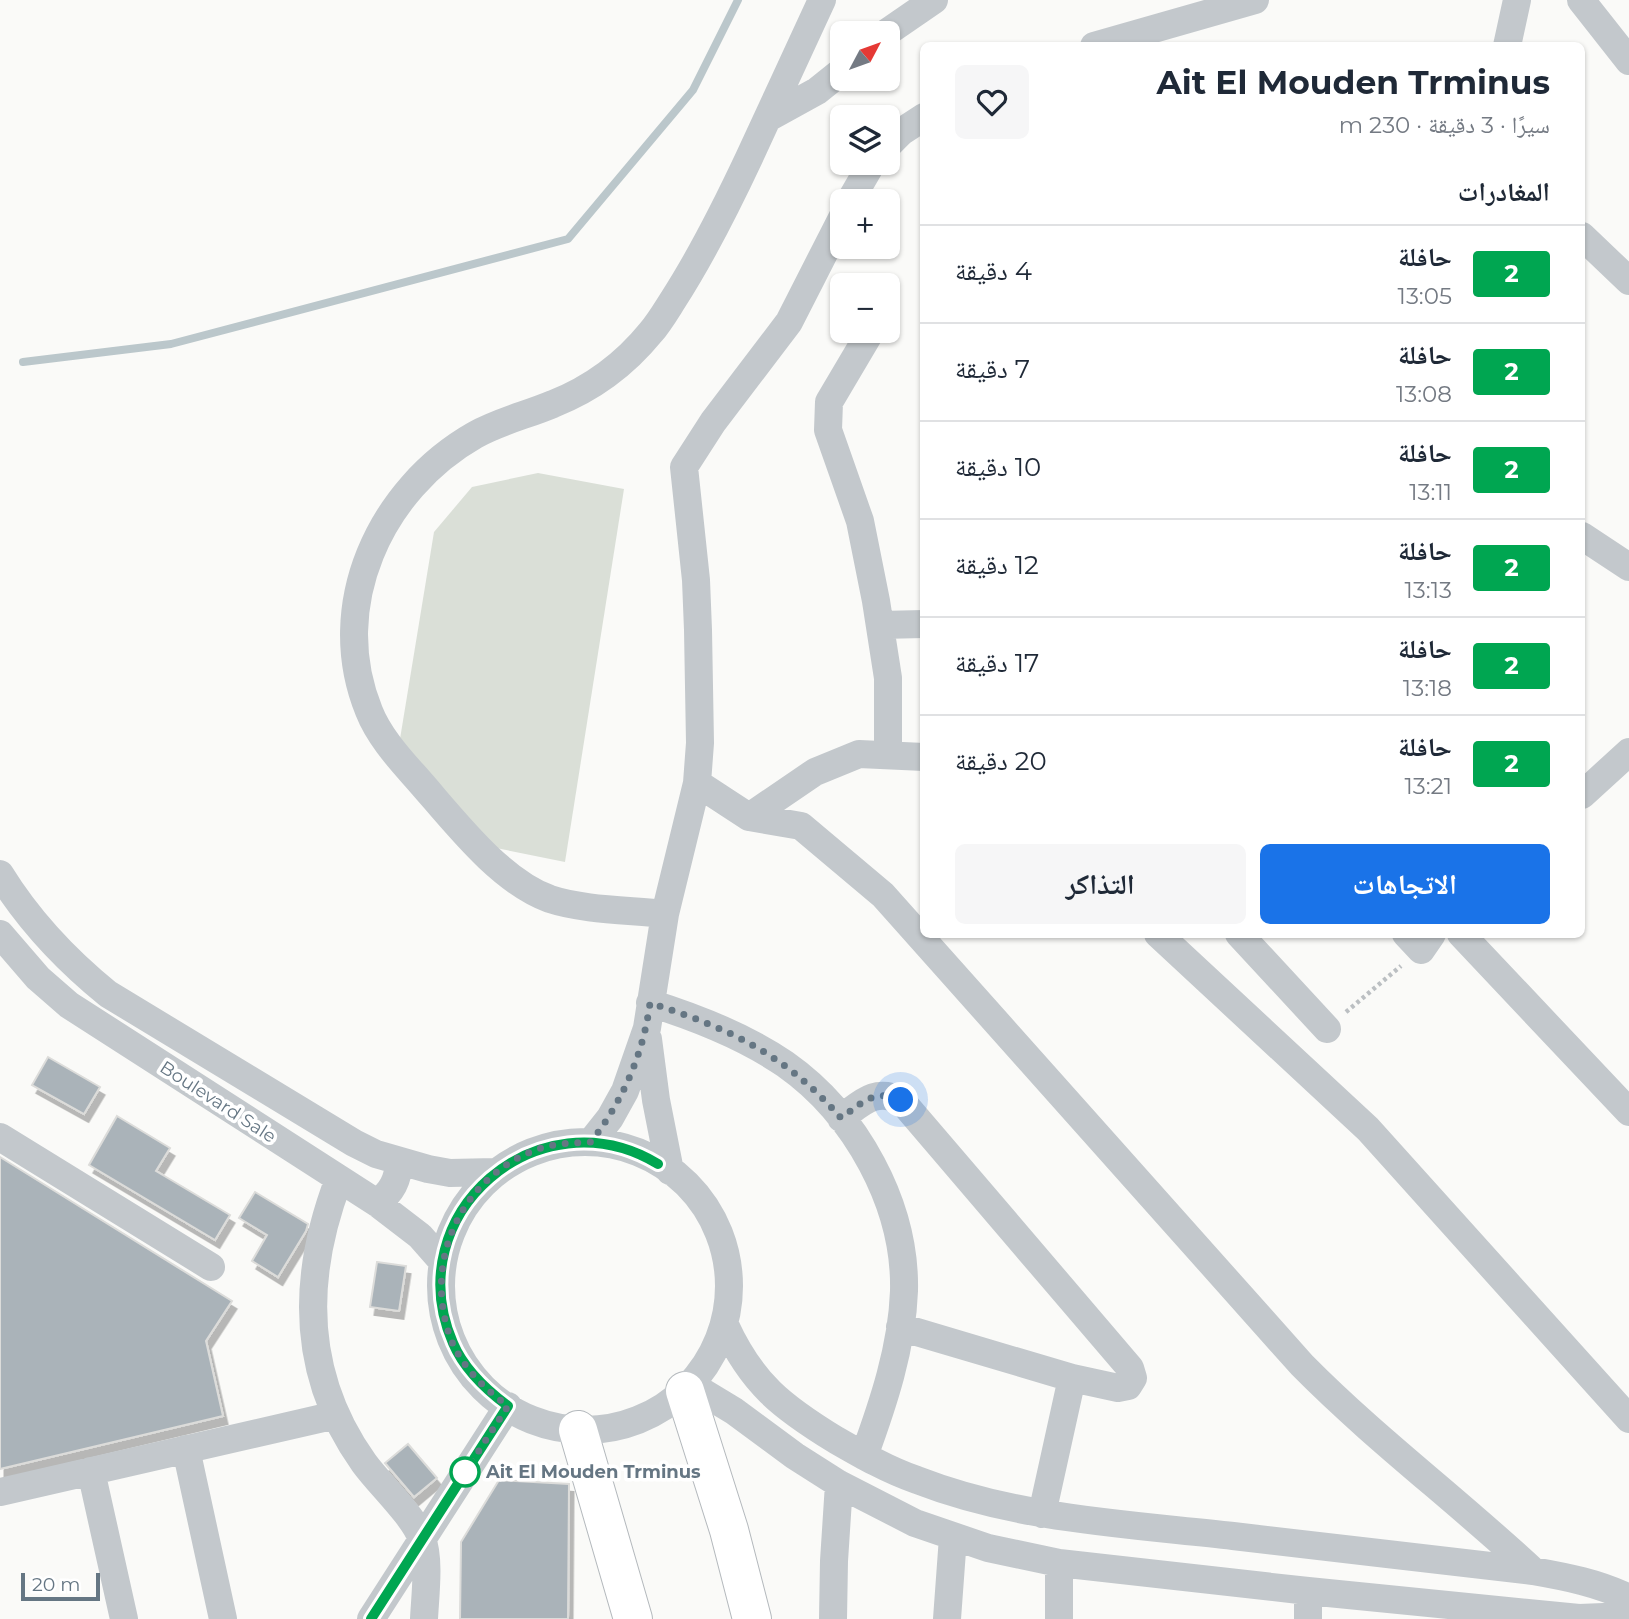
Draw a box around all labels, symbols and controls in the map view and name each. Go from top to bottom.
north arrow [830,21,900,91]
map controls [830,21,900,343]
text: Ait El Mouden Trminus [1156,62,1550,102]
button: heart [955,65,1029,139]
button: layers [830,105,900,175]
text: سيرًا · 3 دقيقة · 230 m [1339,111,1550,139]
text: المغادرات [1458,176,1550,208]
button: + [830,189,900,259]
text: حافلة [1398,241,1452,273]
text: 4 دقيقة [955,255,1032,287]
text: 2 [1504,259,1519,288]
button: − [830,273,900,343]
text: 13:05 [1398,282,1452,310]
text: حافلة [1398,339,1452,371]
text: 7 دقيقة [955,353,1030,385]
text: 2 [1504,357,1519,386]
text: 13:08 [1396,380,1452,408]
text: حافلة [1398,437,1452,469]
text: 10 دقيقة [955,451,1041,483]
text: 2 [1504,455,1519,484]
text: 13:11 [1409,478,1452,506]
text: حافلة [1398,535,1452,567]
text: 12 دقيقة [955,549,1039,581]
text: 2 [1504,553,1519,582]
text: 13:13 [1405,576,1452,604]
text: حافلة [1398,633,1452,665]
text: 17 دقيقة [955,647,1039,679]
text: 2 [1504,651,1519,680]
text: 13:18 [1403,674,1452,702]
text: حافلة [1398,731,1452,763]
text: 20 دقيقة [955,745,1047,777]
text: 2 [1504,749,1519,778]
text: 13:21 [1404,772,1452,800]
button: التذاكر [955,844,1246,924]
button: الاتجاهات [1260,844,1550,924]
street label: Boulevard Sale [156,1056,280,1148]
your location [883,1082,918,1117]
marker: Ait El Mouden Trminus [450,1457,480,1487]
place label: Ait El Mouden Trminus [485,1461,701,1483]
scale bar [21,1570,100,1602]
text: 20 m [32,1573,80,1596]

